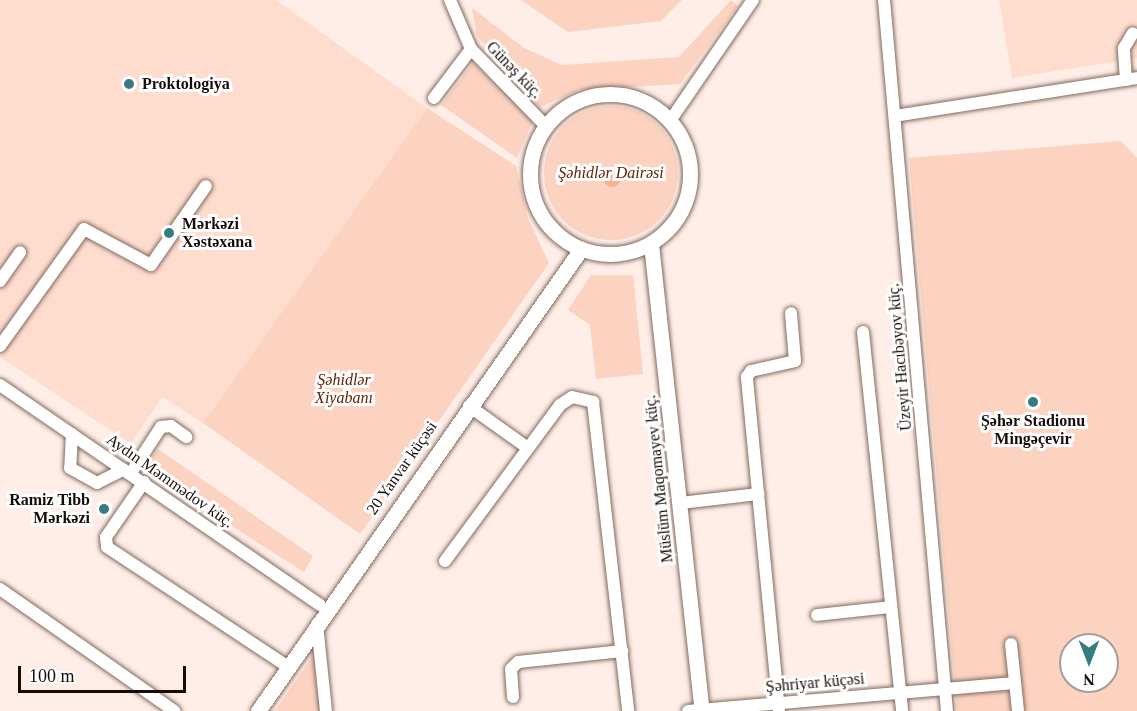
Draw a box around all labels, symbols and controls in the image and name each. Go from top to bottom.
street label: Günəş küç. [482,37,546,103]
place label: Proktologiya [142,74,230,94]
marker: Proktologiya [120,75,138,93]
park label: Şəhidlər Dairəsi [558,163,664,183]
place label: Mərkəzi Xəstəxana [182,214,252,252]
marker: Mərkəzi Xəstəxana [160,224,178,242]
street label: Üzeyir Hacıbəyov küç. [884,282,916,432]
park label: Şəhidlər Xiyabanı [315,370,373,408]
street label: Müslüm Maqomayev küç. [641,394,677,564]
marker: Şəhər Stadionu Mingəçevir [1026,395,1040,409]
place label: Şəhər Stadionu Mingəçevir [981,411,1085,449]
street label: 20 Yanvar küçəsi [362,417,442,519]
street label: Aydın Məmmədov küç. [103,430,237,532]
place label: Ramiz Tibb Mərkəzi [9,490,90,528]
marker: Ramiz Tibb Mərkəzi [95,500,113,518]
north arrow [1059,633,1119,693]
scale bar [21,654,189,692]
text: 100 m [29,666,75,686]
street label: Şəhriyar küçəsi [765,669,865,697]
text: N [1083,671,1095,688]

